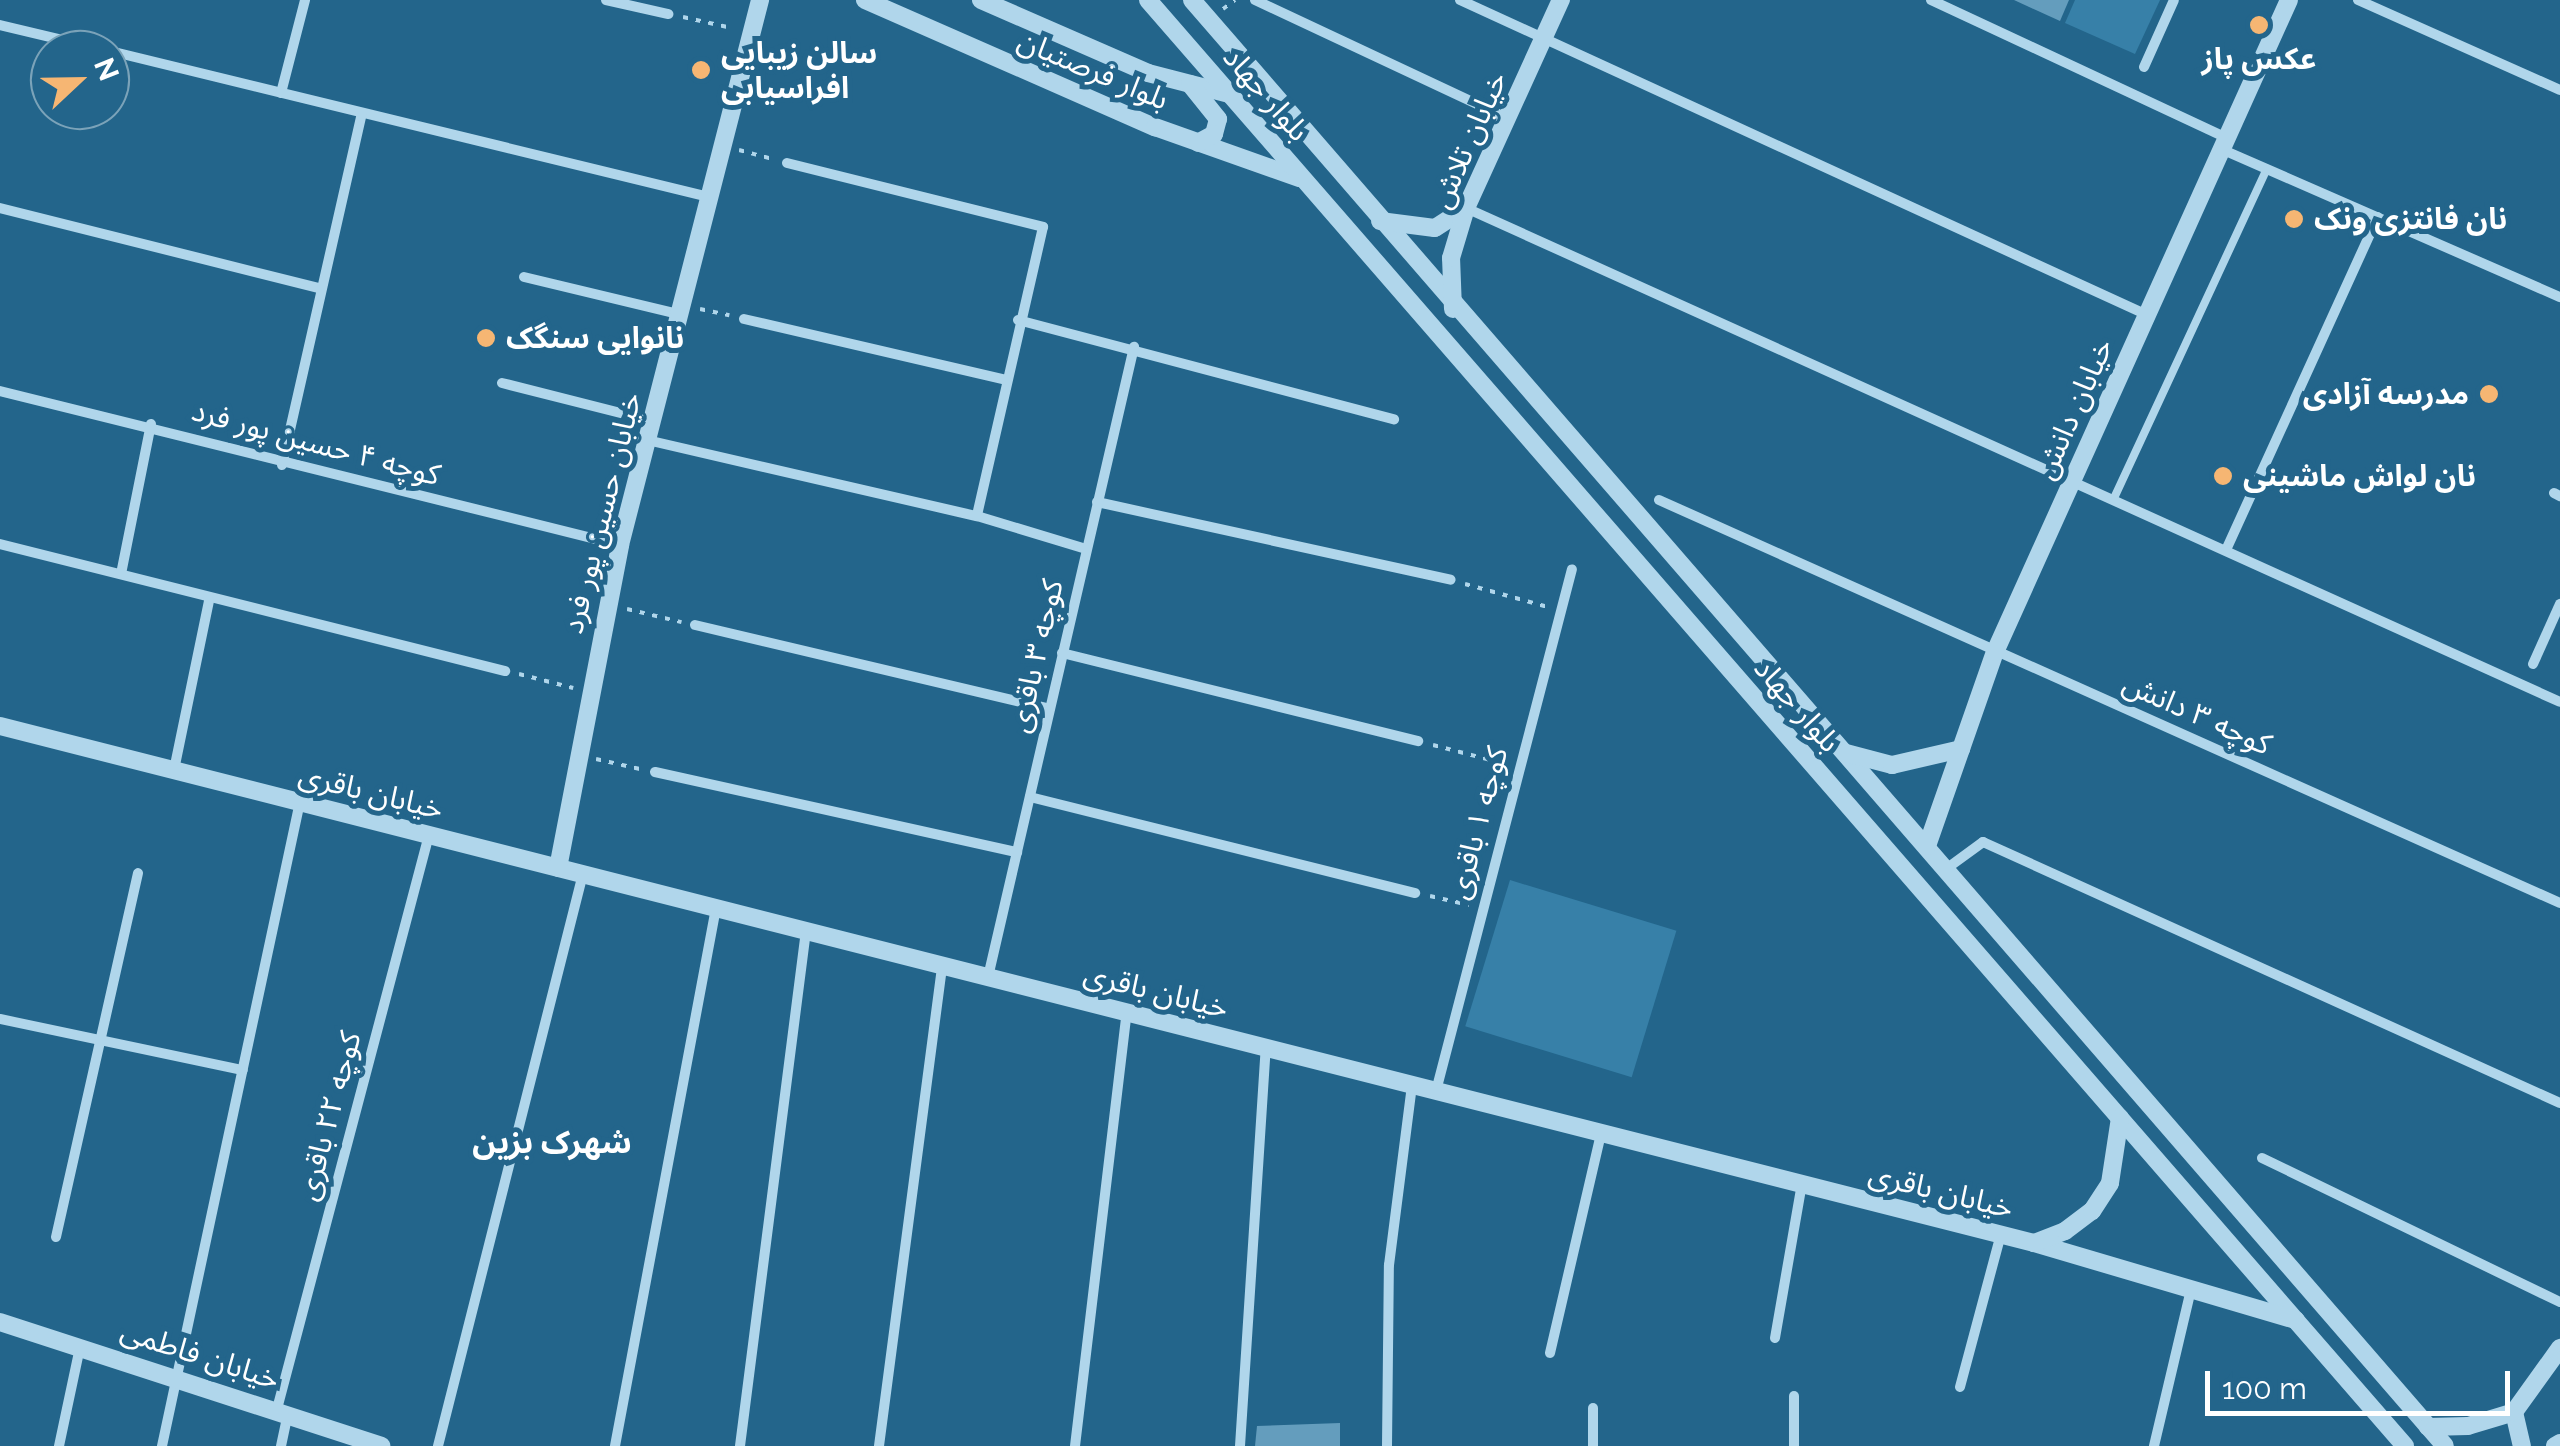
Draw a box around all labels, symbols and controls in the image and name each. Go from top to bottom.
marker: عکس پاز [2248,14,2270,36]
street label: بلوار فرصتیان [1012,22,1174,118]
north arrow [30,30,130,130]
place label: سالن زیبایی افراسیابی [721,35,877,106]
street label: بلوار جهاد [1215,40,1317,148]
place label: عکس پاز [2202,41,2316,77]
text: N [87,53,126,85]
marker: سالن زیبایی افراسیابی [690,59,712,81]
street label: خیابان تلاش [1423,66,1515,214]
place label: نان فانتزى ونک [2314,201,2507,237]
marker: نان فانتزى ونک [2283,208,2305,230]
place label: نانوایی سنگک [506,320,684,356]
marker: نانوایی سنگک [475,327,497,349]
street label: خیابان دانش [2027,333,2121,485]
place label: مدرسه آزادی [2303,376,2469,412]
marker: مدرسه آزادی [2478,383,2500,405]
street label: خیابان حسین پور فرد [555,389,649,637]
street label: کوچه ۴ حسین پور فرد [188,393,444,493]
place label: نان لواش ماشينى [2243,458,2476,494]
marker: نان لواش ماشينى [2212,465,2234,487]
street label: کوچه ۳ باقری [1001,576,1071,736]
street label: بلوار جهاد [1746,651,1848,759]
street label: کوچه ۳ دانش [2117,665,2277,763]
street label: کوچه ۱ باقری [1440,743,1516,903]
street label: خیابان باقری [295,757,447,827]
street label: خیابان باقری [1080,956,1232,1026]
street label: کوچه ۲۲ باقری [289,1028,369,1204]
district label: شهرک بزین [472,1123,632,1161]
street label: خیابان باقری [1865,1156,2017,1226]
street label: خیابان فاطمی [116,1312,284,1398]
scale bar [2210,1351,2515,1413]
text: 100 m [2222,1371,2307,1406]

